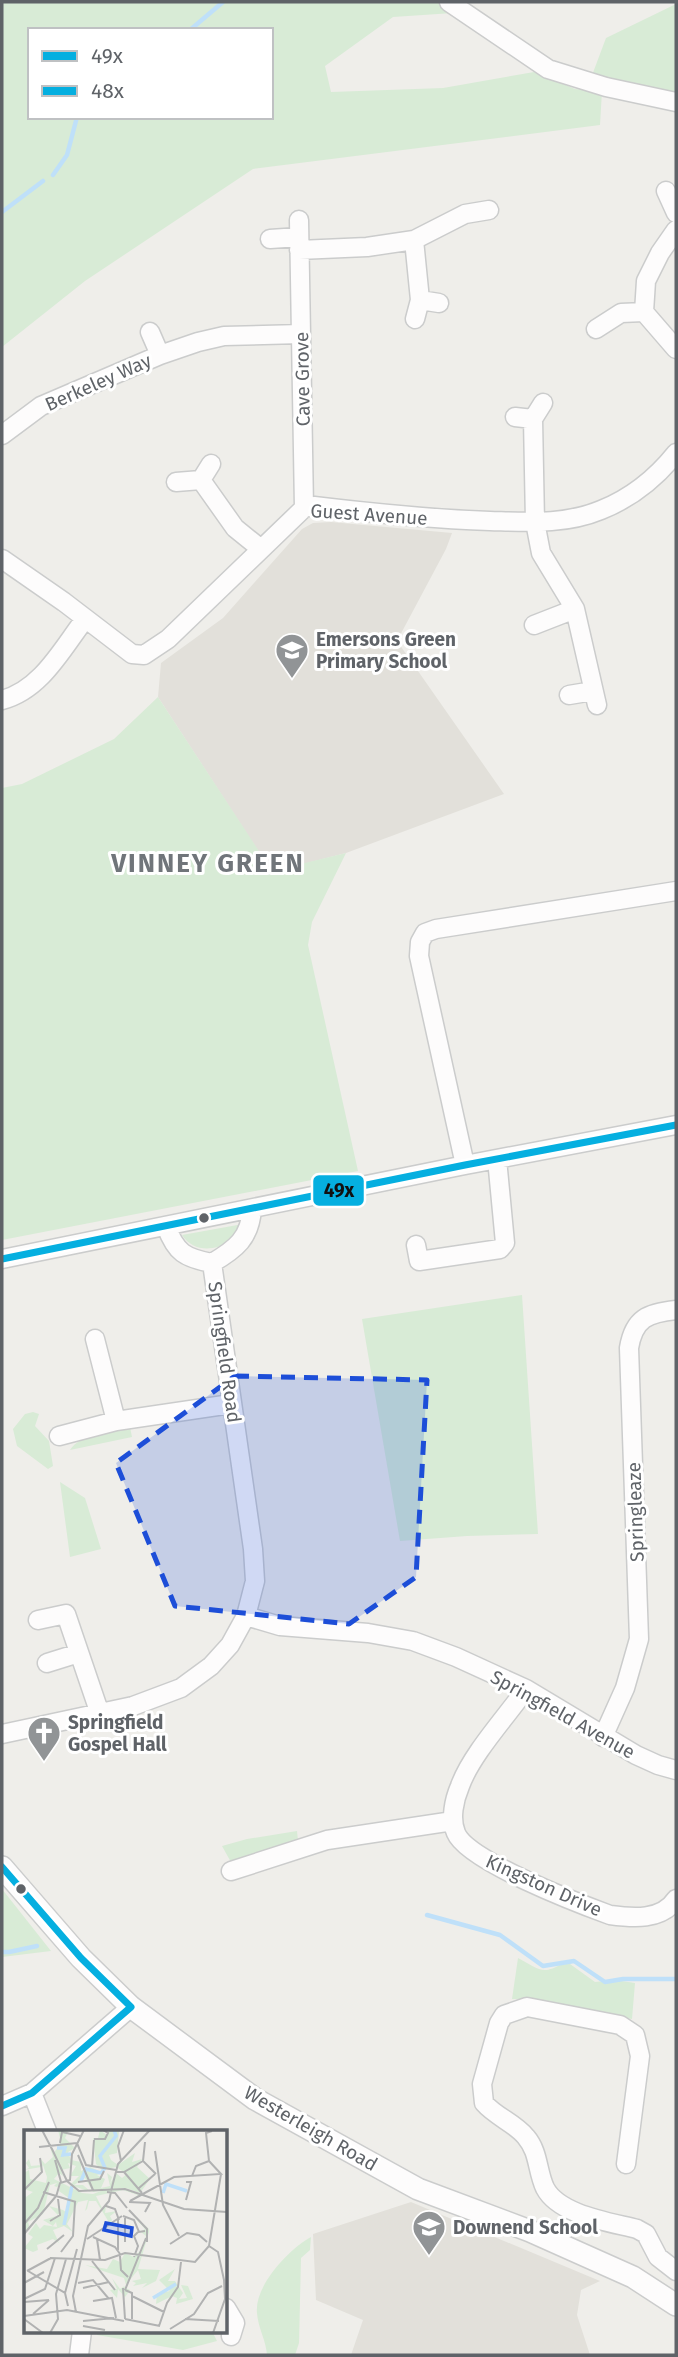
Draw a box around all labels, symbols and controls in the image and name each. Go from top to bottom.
legend [28,28,273,119]
text: 49x [91,43,124,69]
text: 48x [91,78,125,104]
street label: Cave Grove [290,332,315,426]
street label: Berkeley Way [42,349,155,416]
street label: Guest Avenue [310,499,428,530]
place label: Emersons Green Primary School [316,628,456,673]
school or university icon: Emersons Green Primary School [273,631,311,680]
district label: VINNEY GREEN [110,848,305,879]
line badge: 49x [312,1174,365,1207]
text: 49x [324,1179,355,1202]
unlabelled marker [197,1211,211,1225]
street label: Springfield Road [203,1280,246,1424]
street label: Springleaze [622,1462,649,1562]
street label: Springfield Avenue [487,1665,639,1764]
place label: Springfield Gospel Hall [68,1711,167,1756]
church icon: Springfield Gospel Hall [25,1714,63,1763]
street label: Kingston Drive [482,1850,605,1921]
unlabelled marker [14,1882,28,1896]
street label: Westerleigh Road [240,2081,381,2176]
inset map [24,2130,228,2332]
school or university icon: Downend School [410,2208,448,2257]
place label: Downend School [453,2216,598,2239]

